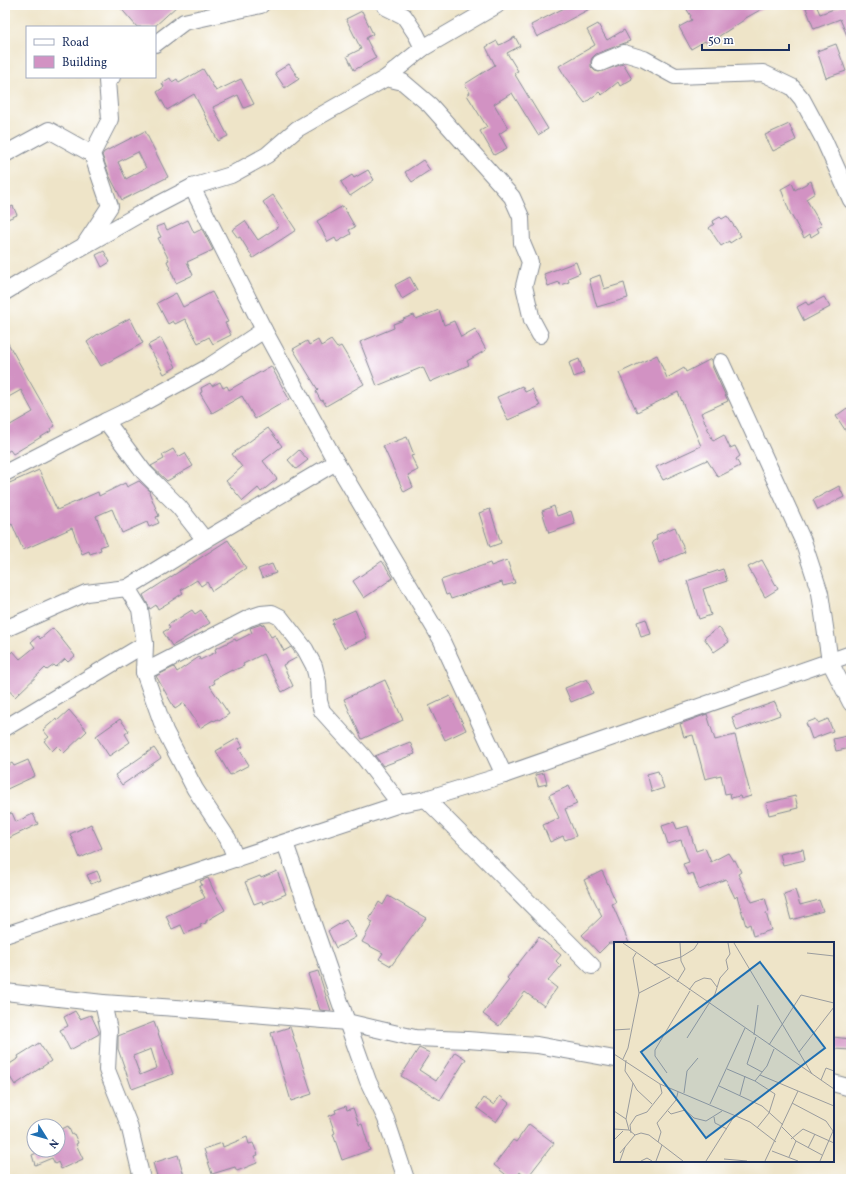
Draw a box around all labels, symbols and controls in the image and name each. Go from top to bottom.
legend [26,26,156,78]
scale bar [702,26,789,52]
text: 50 m [708,33,734,49]
text: Road [62,35,89,51]
text: Building [62,55,107,71]
inset map [614,942,834,1162]
north arrow [26,1118,66,1158]
text: N [44,1135,61,1151]

